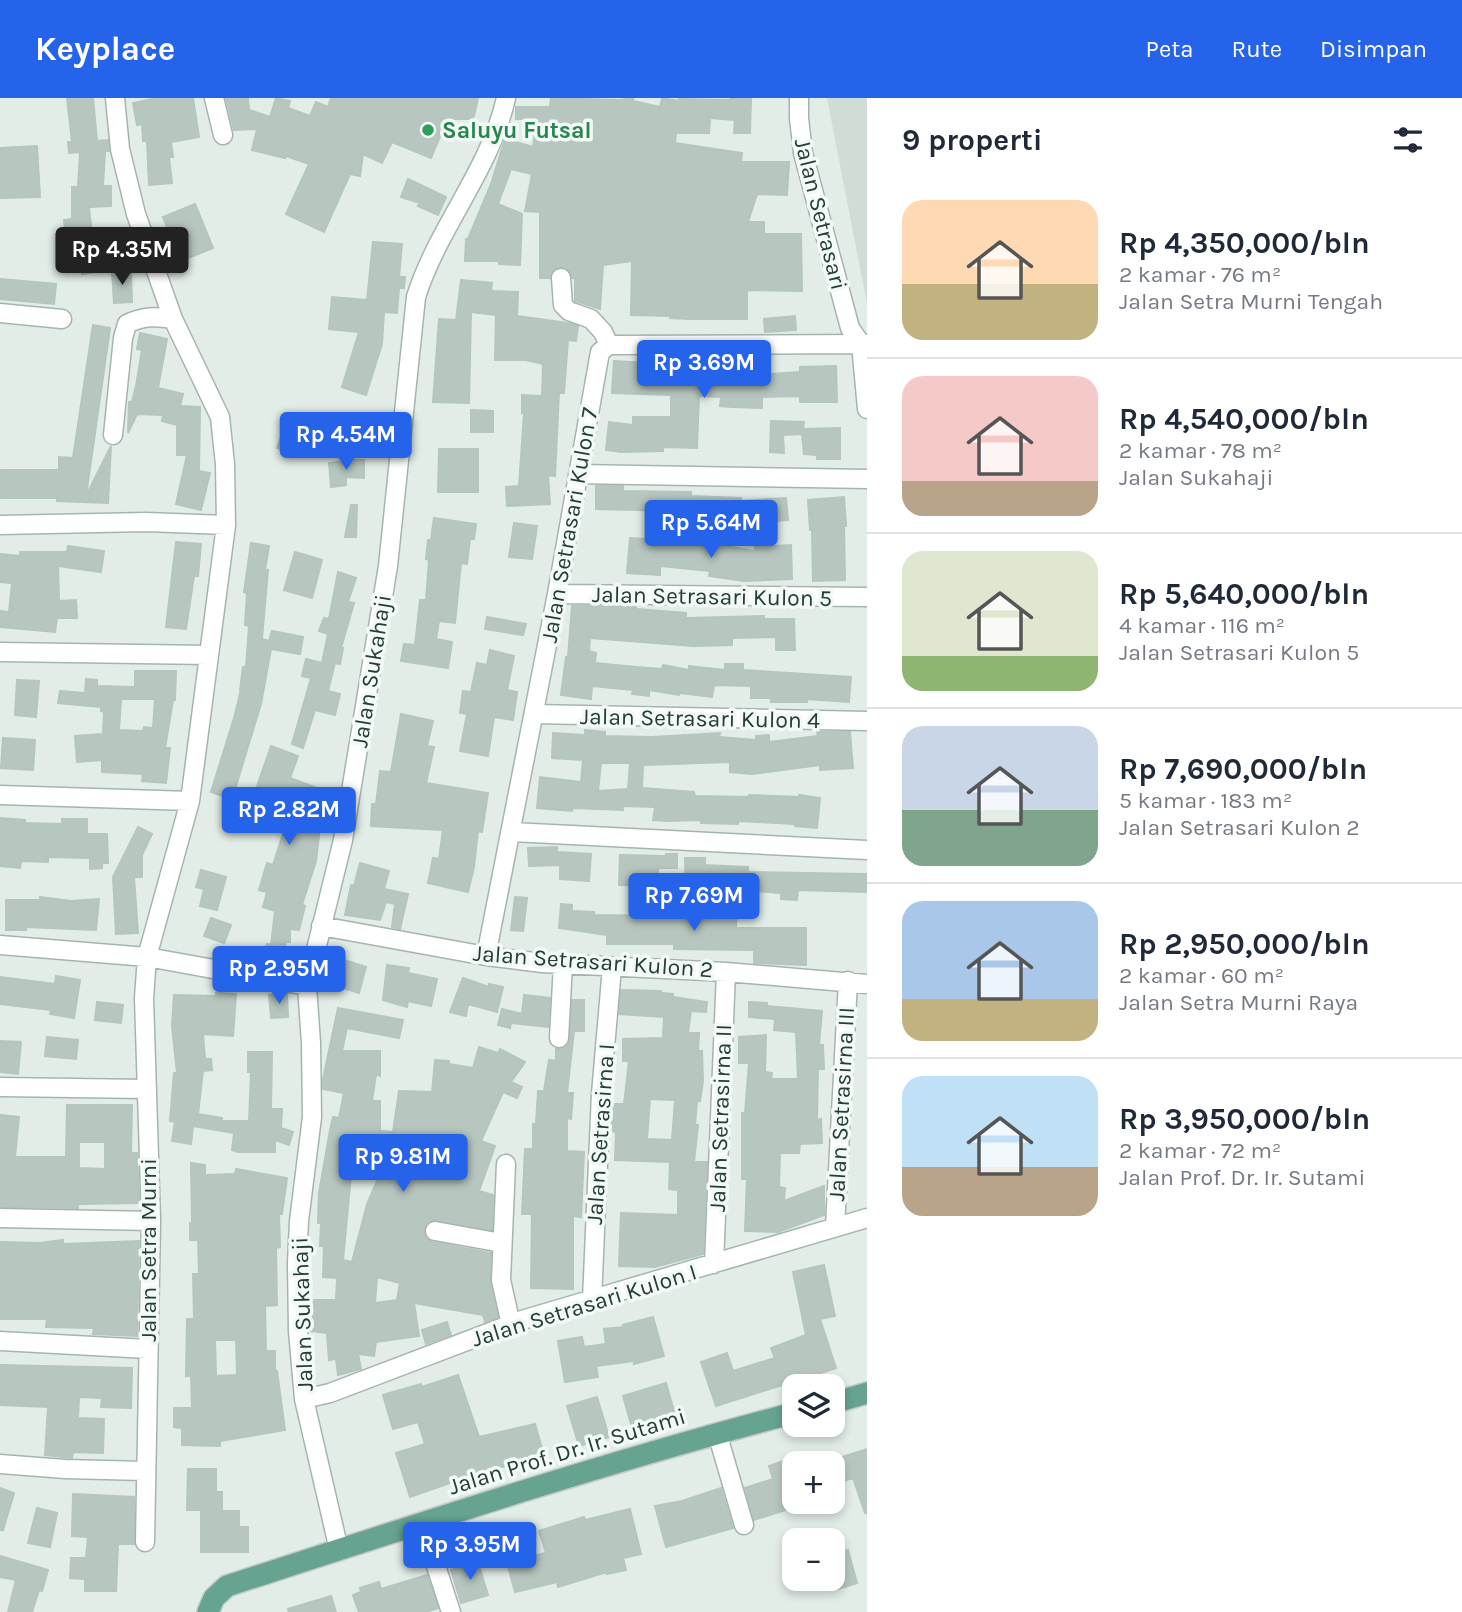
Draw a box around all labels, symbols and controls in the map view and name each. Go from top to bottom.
text: Keyplace [35,30,175,68]
text: Peta [1146,35,1193,63]
text: Rute [1231,35,1282,63]
text: Disimpan [1320,35,1427,63]
place label: Saluyu Futsal [442,117,591,144]
icon: filters [1389,121,1427,159]
marker: Saluyu Futsal [420,122,436,138]
text: 9 properti [902,122,1043,158]
street label: Jalan Setrasari [789,135,852,293]
text: Rp 4,350,000/bln [1119,225,1370,261]
pin: Rp 4.35M [50,228,194,287]
icon: home [958,228,1042,312]
text: Rp 4.35M [71,236,173,263]
text: 2 kamar · 76 m² [1119,261,1281,288]
text: Jalan Setra Murni Tengah [1119,288,1383,315]
pin: Rp 3.69M [632,341,776,400]
text: Rp 3.69M [653,349,755,376]
text: Rp 4,540,000/bln [1119,401,1369,437]
icon: home [958,404,1042,488]
street label: Jalan Setrasari Kulon 7 [536,405,603,645]
pin: Rp 4.54M [274,412,418,472]
text: Rp 4.54M [296,421,396,448]
text: 2 kamar · 78 m² [1119,437,1282,464]
text: Jalan Sukahaji [1119,464,1273,491]
pin: Rp 5.64M [639,500,783,560]
text: Rp 5.64M [661,509,761,536]
text: Rp 5,640,000/bln [1119,576,1369,612]
icon: home [958,579,1042,663]
street label: Jalan Setrasari Kulon 5 [592,581,832,612]
street label: Jalan Sukahaji [346,593,397,749]
text: 4 kamar · 116 m² [1119,612,1285,639]
text: Jalan Setrasari Kulon 5 [1119,639,1359,666]
street label: Jalan Setrasari Kulon 4 [580,703,820,734]
text: Rp 7,690,000/bln [1119,751,1367,787]
icon: home [958,754,1042,838]
text: 5 kamar · 183 m² [1119,787,1292,814]
pin: Rp 2.82M [217,788,361,847]
text: Rp 2.82M [238,796,340,823]
text: Jalan Setrasari Kulon 2 [1119,814,1360,841]
pin: Rp 7.69M [622,874,766,933]
text: Rp 7.69M [644,882,744,909]
text: Rp 2,950,000/bln [1119,926,1370,962]
icon: home [958,929,1042,1013]
street label: Jalan Setrasari Kulon 2 [472,940,714,983]
pin: Rp 2.95M [207,946,351,1006]
text: Rp 2.95M [228,955,330,982]
text: 2 kamar · 60 m² [1119,962,1284,989]
text: Jalan Setra Murni Raya [1119,989,1358,1016]
street label: Jalan Setrasirna III [823,1006,860,1202]
street label: Jalan Setrasirna II [704,1024,737,1212]
street label: Jalan Setrasirna I [581,1043,620,1225]
text: Rp 3,950,000/bln [1119,1101,1370,1137]
icon: home [958,1104,1042,1188]
pin: Rp 9.81M [331,1134,475,1194]
text: 2 kamar · 72 m² [1119,1137,1281,1164]
text: Rp 9.81M [355,1143,451,1170]
street label: Jalan Setra Murni [135,1158,162,1342]
text: Jalan Prof. Dr. Ir. Sutami [1119,1164,1365,1191]
street label: Jalan Sukahaji [286,1236,319,1392]
street label: Jalan Setrasari Kulon I [468,1258,700,1353]
map controls [782,1374,845,1591]
button: layers [782,1374,845,1437]
street label: Jalan Prof. Dr. Ir. Sutami [445,1403,689,1500]
button: + [782,1451,845,1514]
pin: Rp 3.95M [398,1522,542,1582]
button: − [782,1528,845,1591]
text: Rp 3.95M [419,1531,521,1558]

